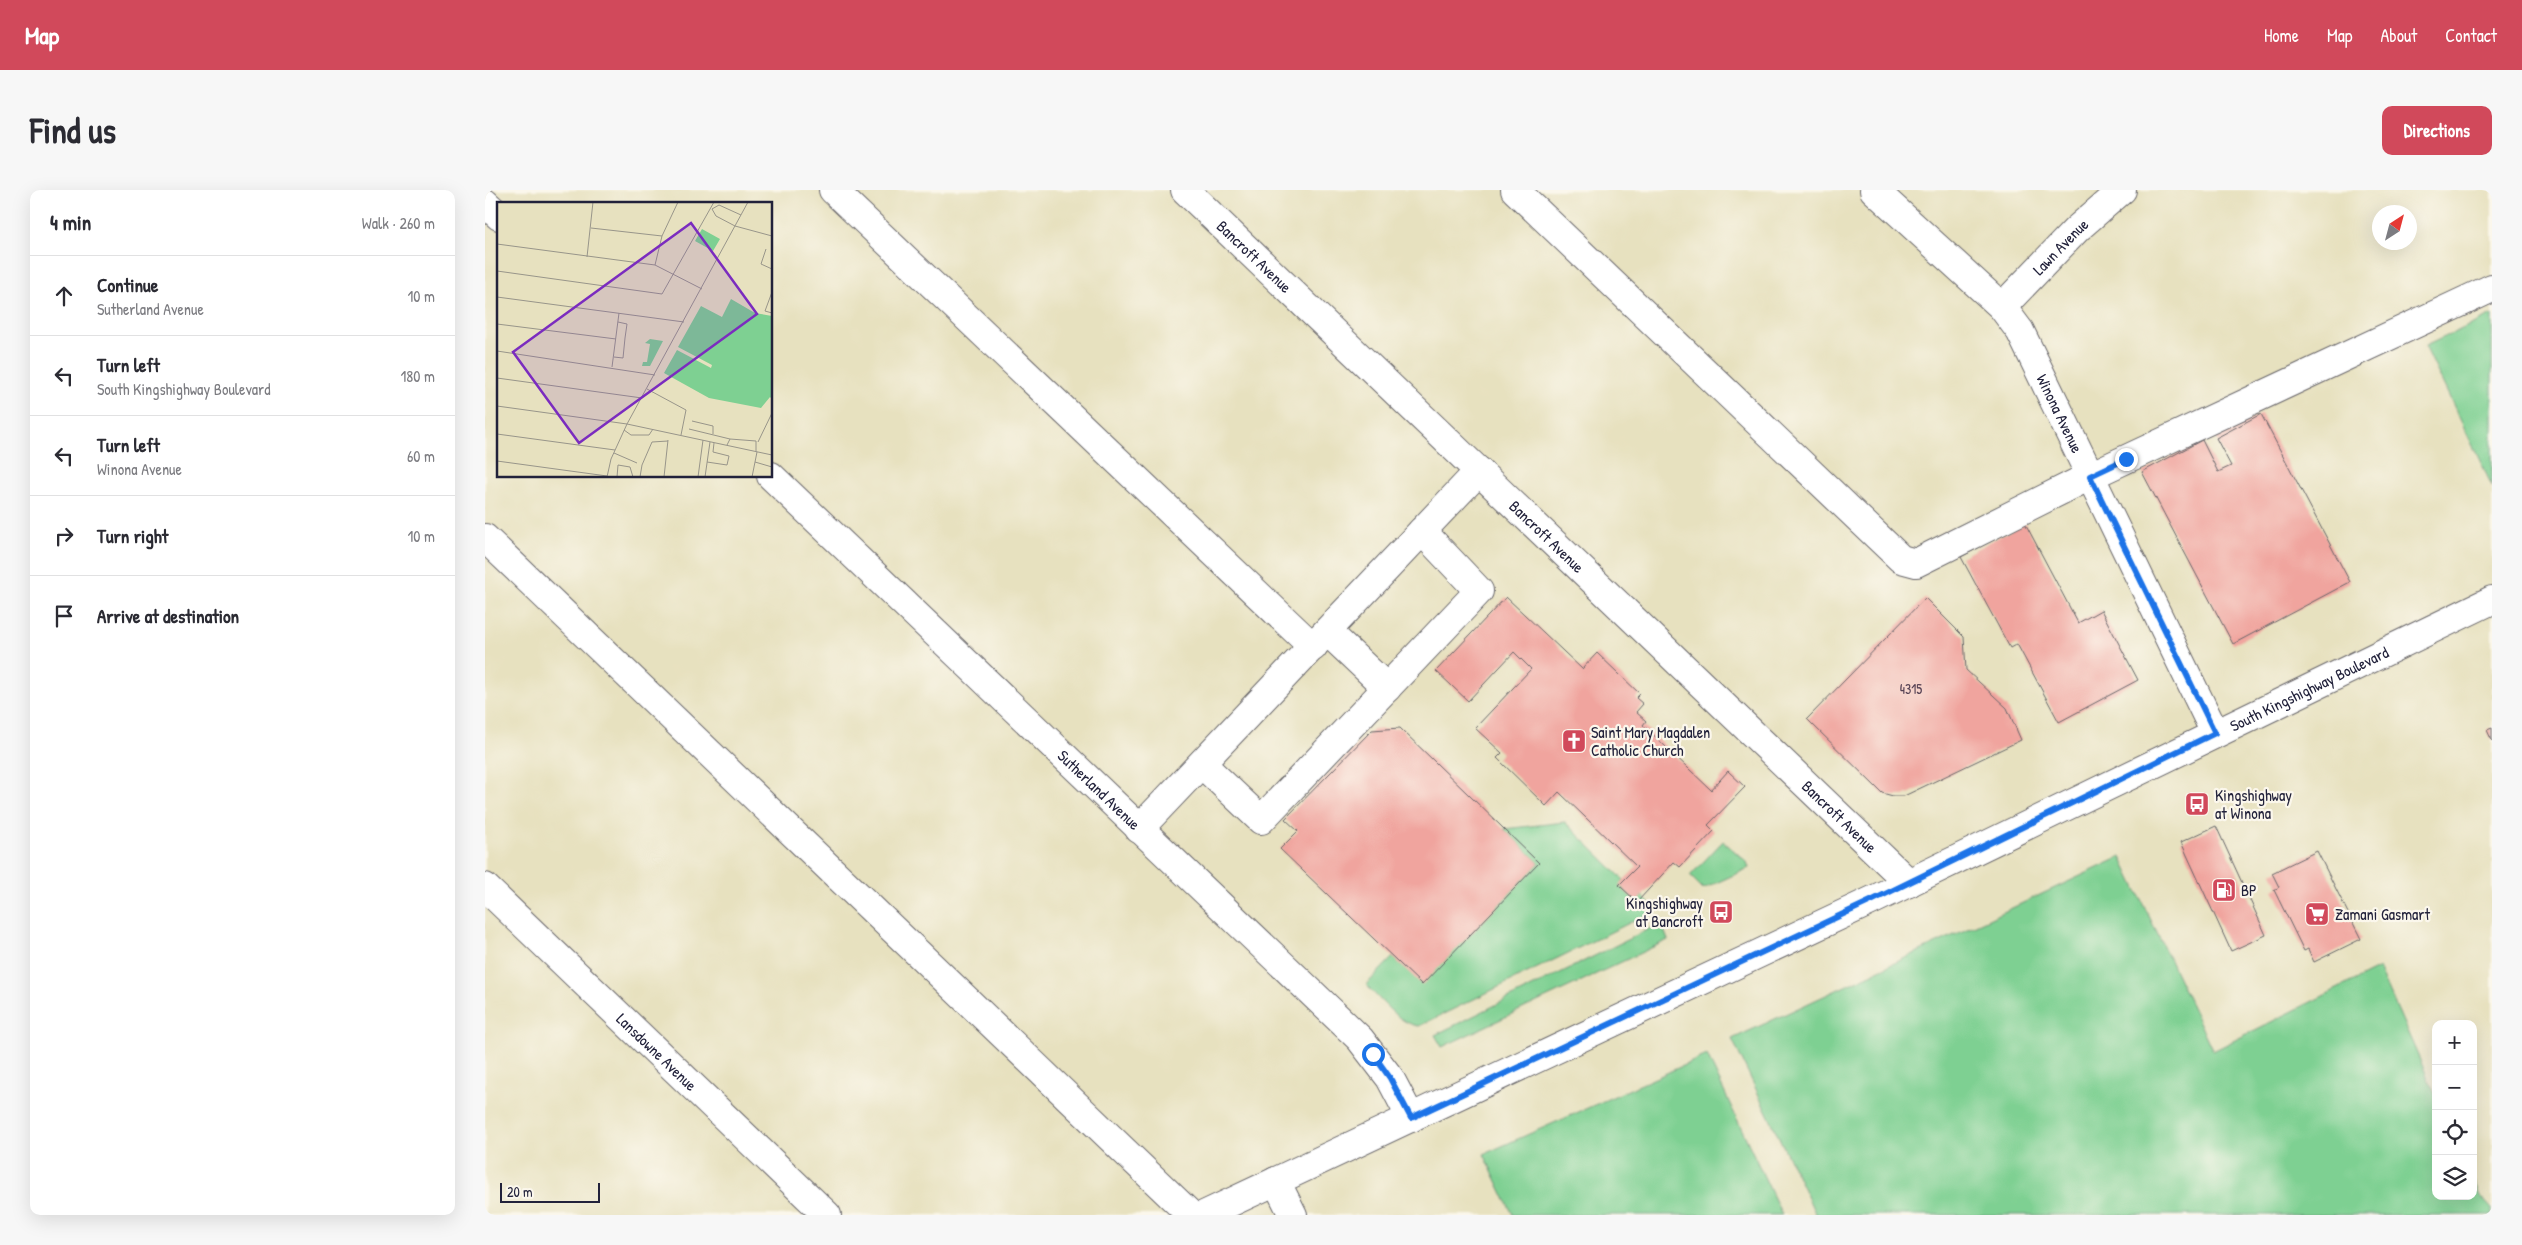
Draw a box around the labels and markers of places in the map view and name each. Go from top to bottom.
place label: Saint Mary Magdalen Catholic Church [1591,721,1710,761]
church icon: Saint Mary Magdalen Catholic Church [1561,728,1587,754]
place label: Kingshighway at Winona [2215,784,2292,824]
bus stop icon: Kingshighway at Winona [2184,791,2210,817]
fuel station icon: BP [2211,877,2237,903]
place label: BP [2241,879,2257,901]
place label: Kingshighway at Bancroft [1626,892,1703,932]
bus stop icon: Kingshighway at Bancroft [1708,899,1734,925]
supermarket icon: Zamani Gasmart [2304,901,2330,927]
place label: Zamani Gasmart [2335,903,2430,925]

